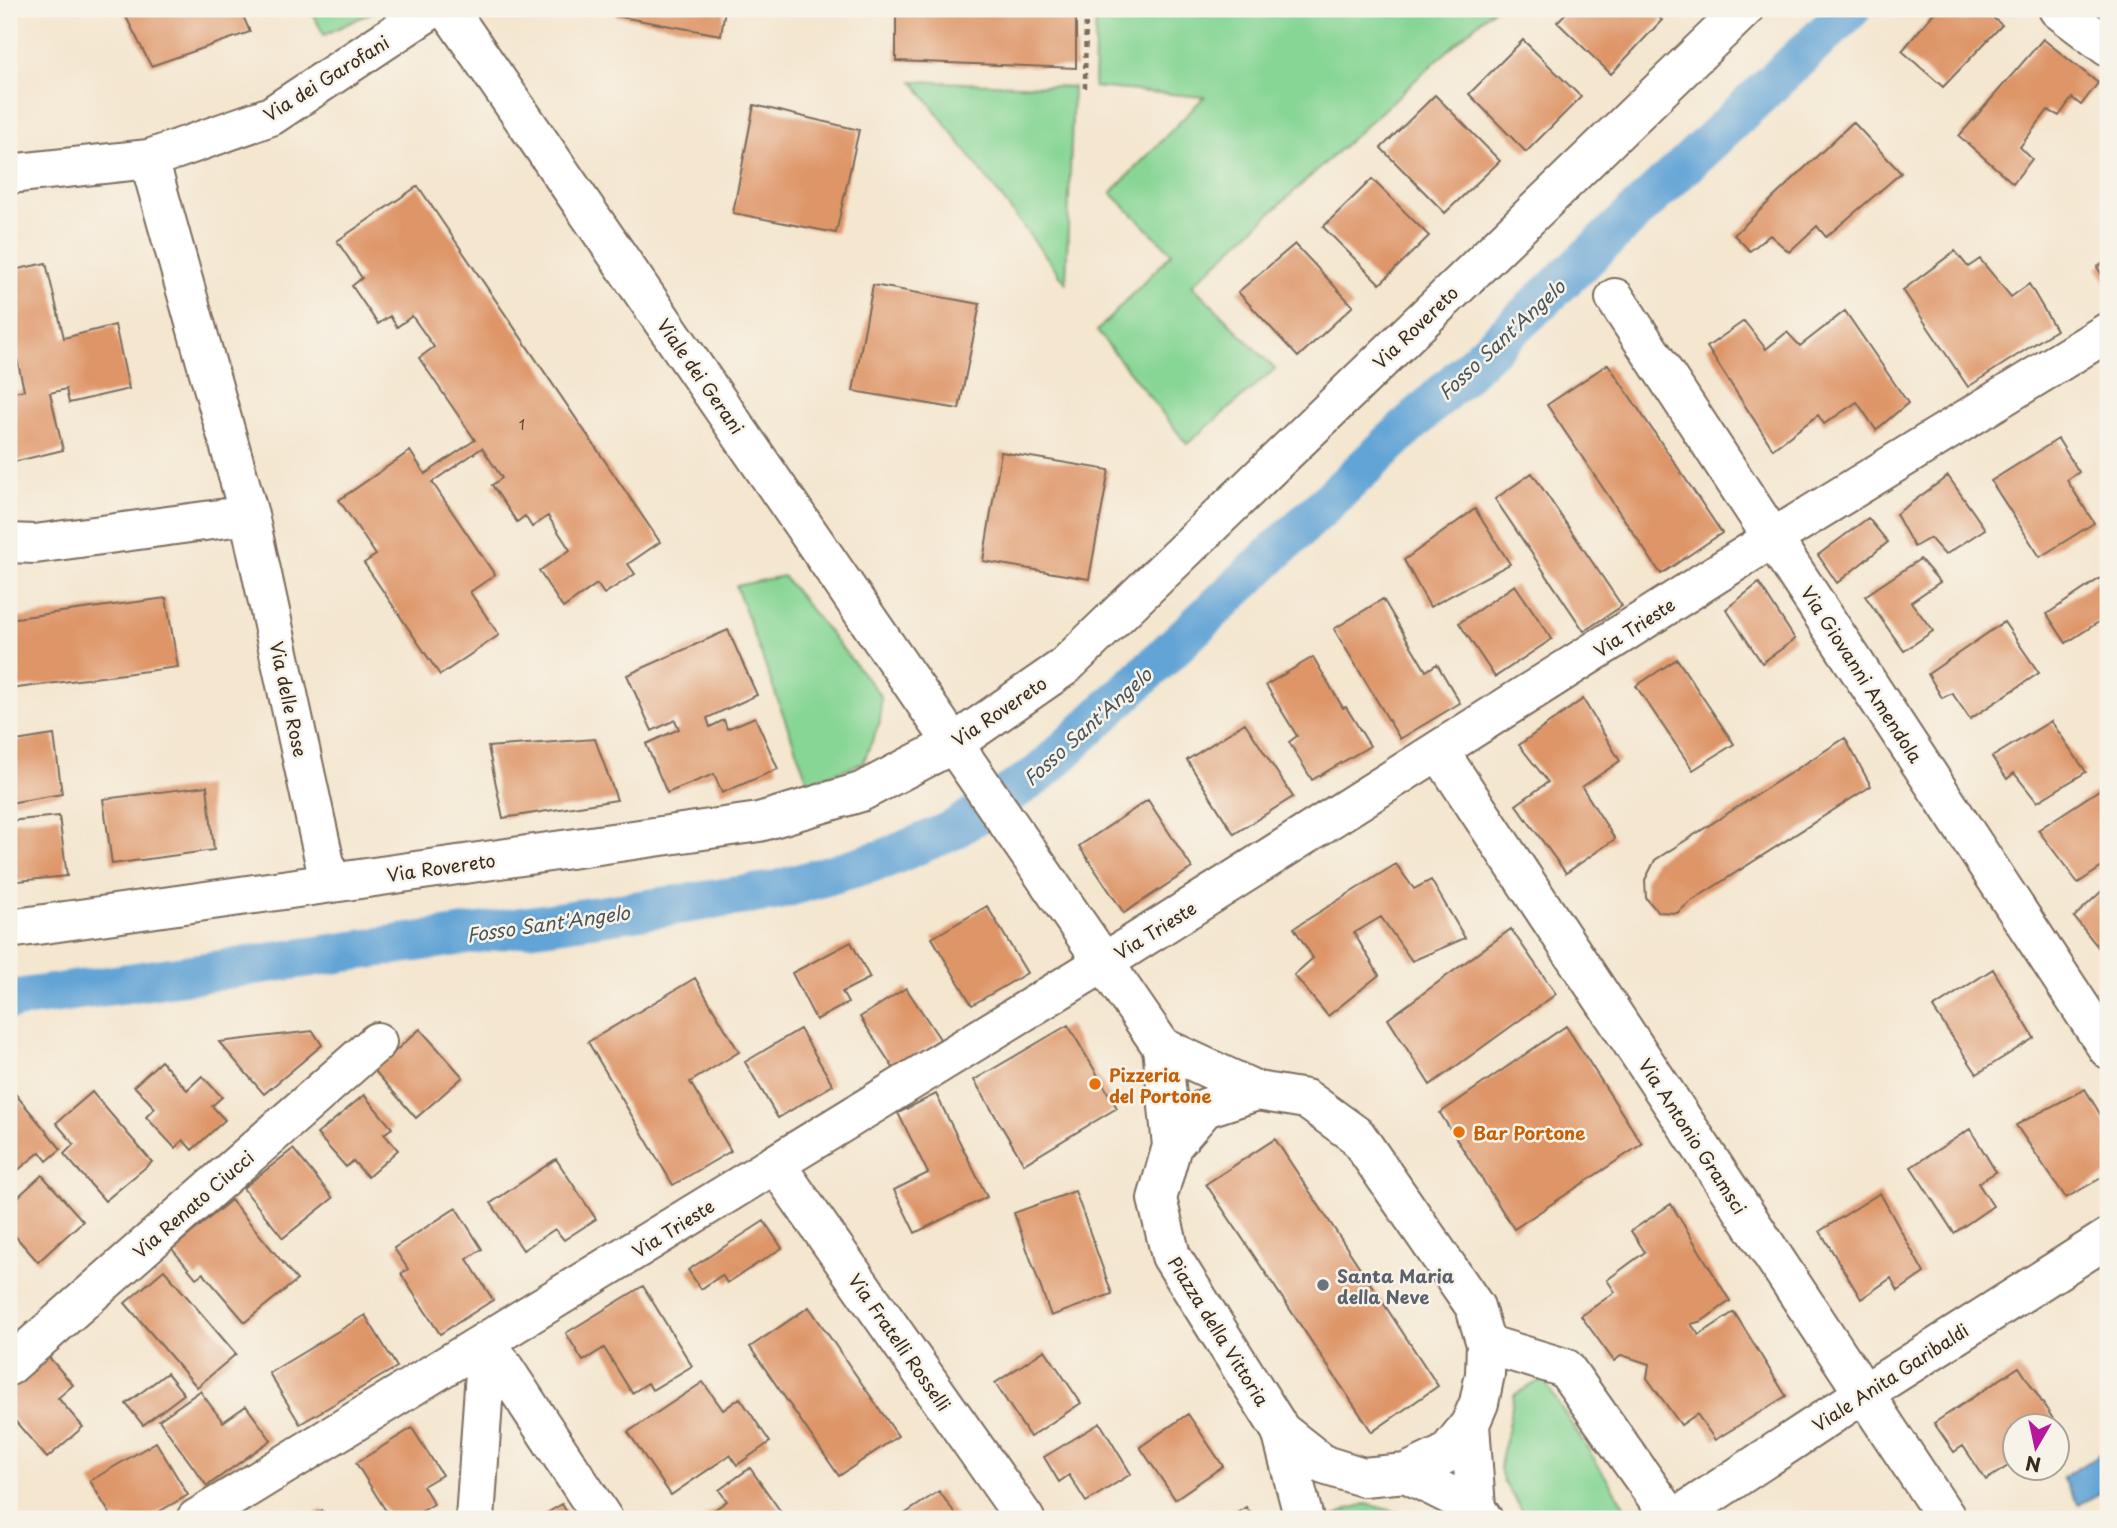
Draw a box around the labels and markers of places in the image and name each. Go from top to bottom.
place label: Pizzeria del Portone [1109,1061,1212,1109]
marker: Pizzeria del Portone [1087,1076,1103,1092]
place label: Bar Portone [1473,1119,1585,1146]
marker: Bar Portone [1451,1124,1467,1140]
place label: Santa Maria della Neve [1337,1262,1455,1310]
marker: Santa Maria della Neve [1315,1277,1331,1293]

